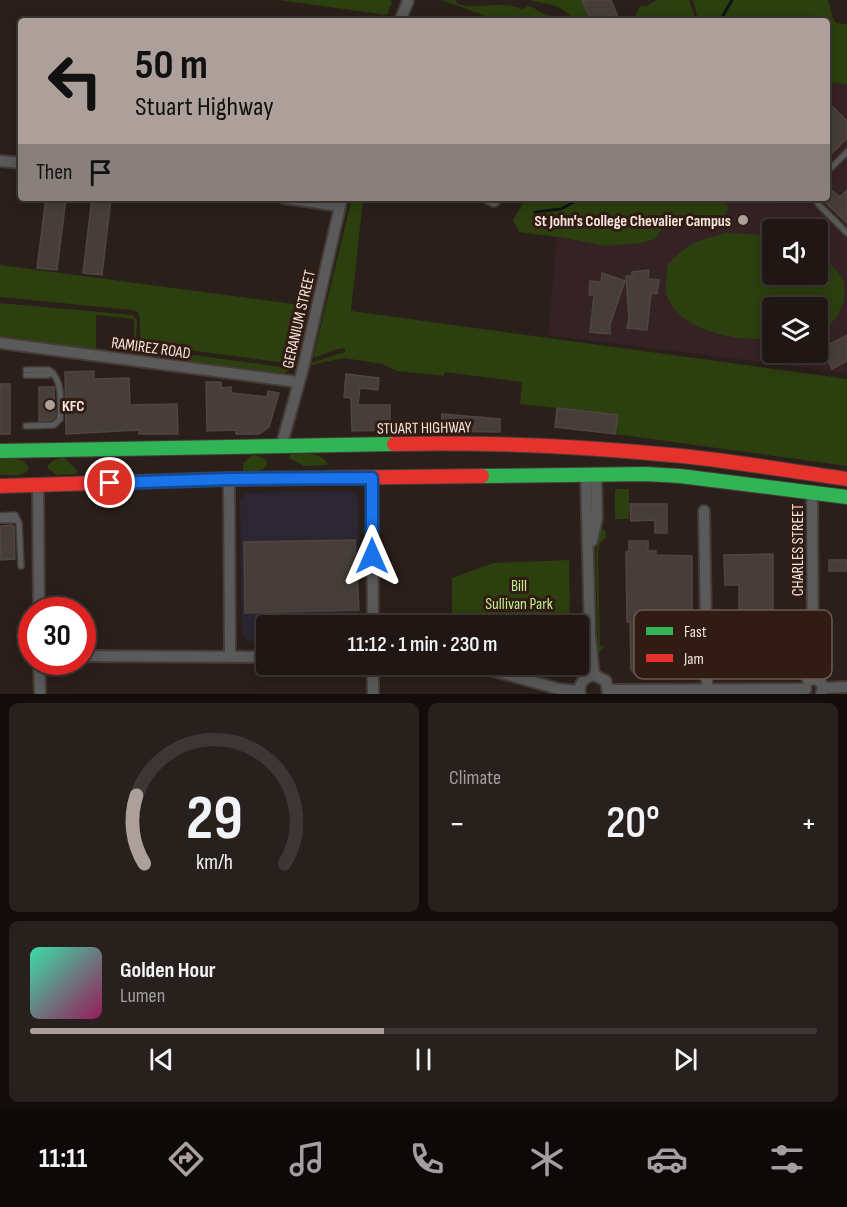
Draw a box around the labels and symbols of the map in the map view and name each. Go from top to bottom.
place label: St John's College Chevalier Campus [534,212,731,231]
marker: St John's College Chevalier Campus [736,213,750,227]
street label: GERANIUM STREET [279,268,320,370]
street label: RAMIREZ ROAD [110,334,192,363]
place label: KFC [62,397,85,416]
marker: KFC [43,398,57,412]
street label: STUART HIGHWAY [377,418,472,439]
pin [84,457,135,508]
street label: CHARLES STREET [789,503,808,596]
position arrow [340,524,404,588]
park label: Bill Sullivan Park [485,577,553,614]
speed limit sign: 30 [18,597,96,675]
legend [634,610,832,679]
text: Fast [684,623,707,642]
text: Jam [683,650,704,669]

